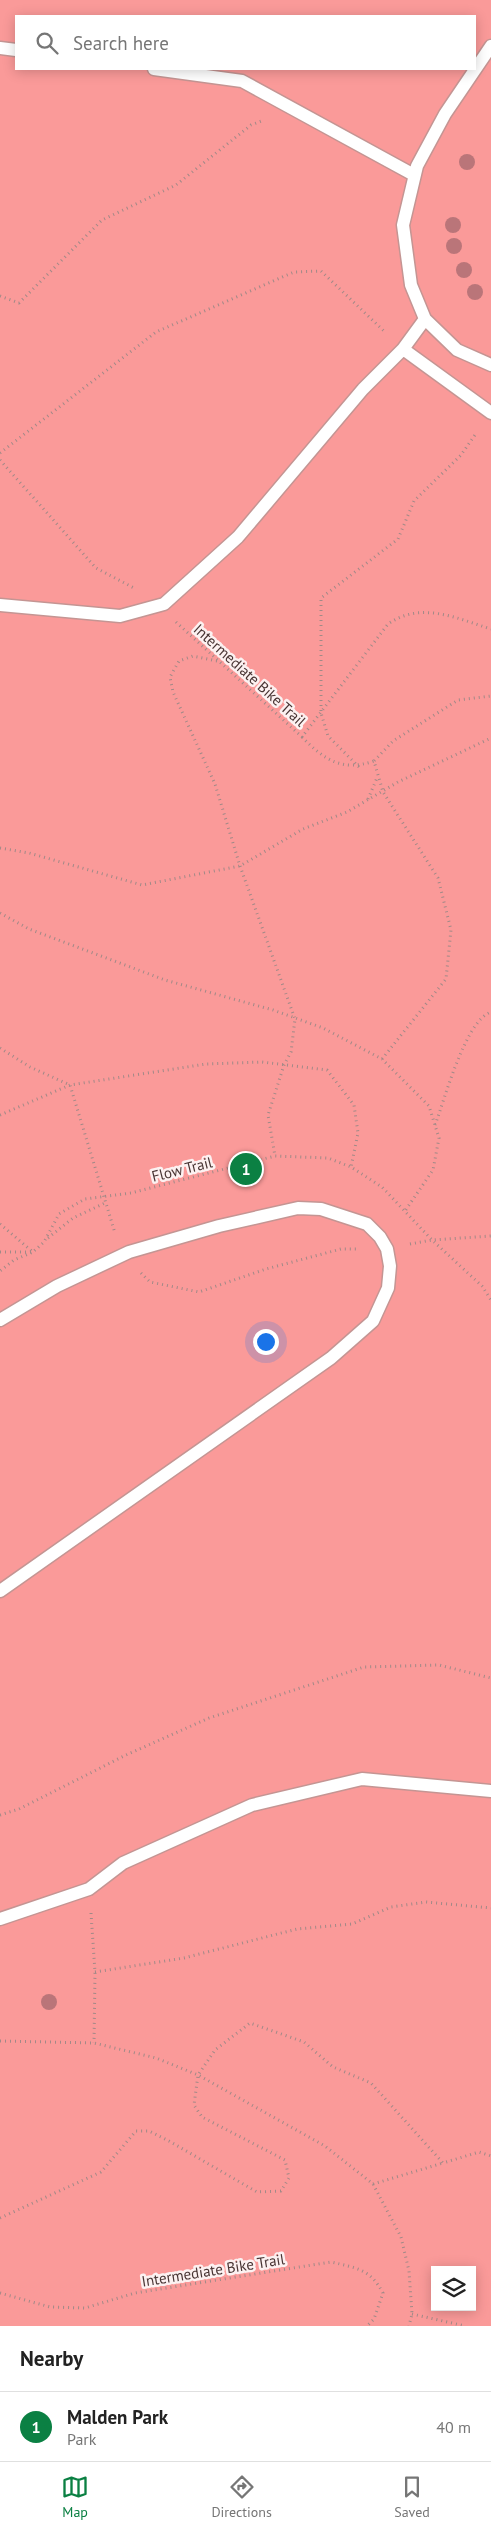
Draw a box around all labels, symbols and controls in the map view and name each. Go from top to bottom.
search box [15,15,476,70]
icon: search [33,29,61,57]
text: Search here [73,31,169,55]
street label: Intermediate Bike Trail [190,620,311,731]
pin: 1 [230,1150,262,1188]
street label: Flow Trail [150,1152,215,1186]
your location [253,1329,279,1355]
street label: Intermediate Bike Trail [140,2249,287,2291]
map controls [431,2266,476,2311]
button: layers [431,2266,476,2311]
text: Nearby [20,2345,83,2372]
text: Malden Park [67,2405,168,2429]
text: 1 [31,2417,41,2437]
text: 40 m [436,2417,471,2437]
text: Park [67,2429,96,2449]
tab: Map [61,2473,89,2521]
tab: Directions [211,2473,272,2521]
tab: Saved [394,2473,430,2521]

